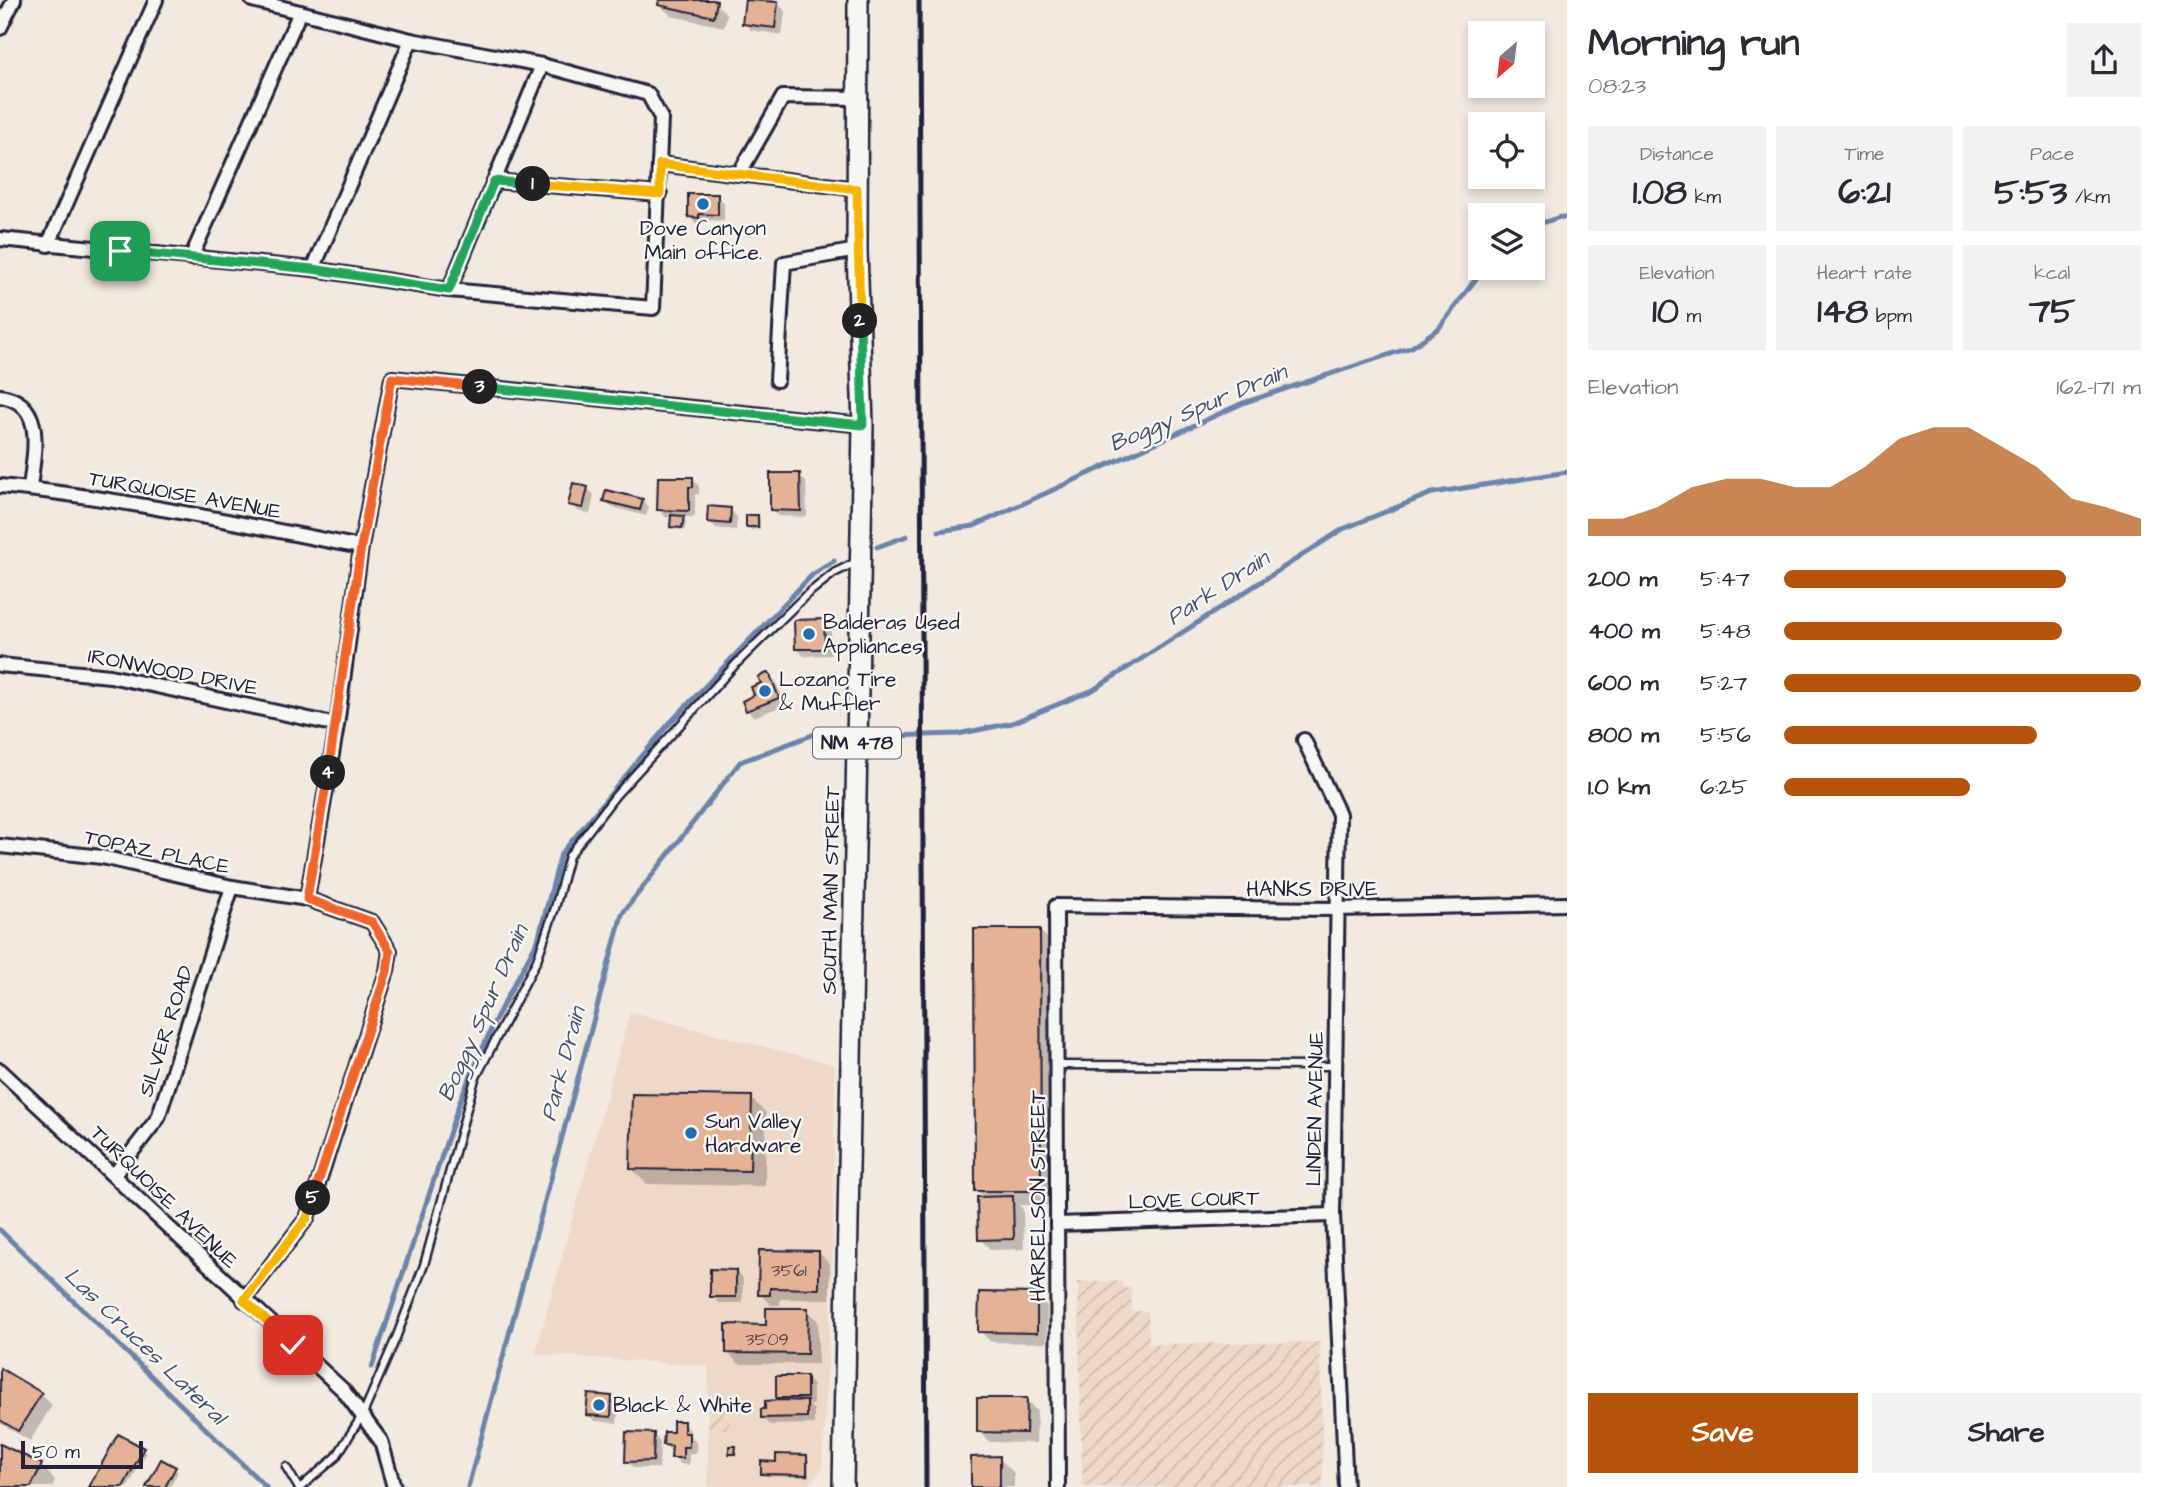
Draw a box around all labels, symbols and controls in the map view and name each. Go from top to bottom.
text: Morning run [1588,18,1800,70]
north arrow [1468,21,1545,98]
map controls [1468,21,1545,280]
button: share [2067,23,2141,97]
text: 08:23 [1588,70,1646,102]
button: locate [1468,112,1545,189]
text: Distance [1640,141,1714,168]
text: Time [1845,141,1884,168]
text: Pace [2030,141,2074,168]
pin: 1 [516,166,550,202]
text: 1.08 [1633,168,1687,217]
text: 6:21 [1838,168,1891,217]
text: 5:53 [1994,168,2067,217]
text: 1 [531,170,534,197]
text: km [1687,184,1721,211]
text: /km [2067,184,2110,211]
marker: Dove Canyon Main office. [695,196,711,212]
button: layers [1468,203,1545,280]
place label: Dove Canyon Main office. [640,214,766,267]
pin [90,221,150,281]
icon: arrive [101,232,139,270]
text: Elevation [1639,260,1714,287]
text: Heart rate [1817,260,1912,287]
text: kcal [2034,260,2070,287]
text: 10 [1652,287,1679,336]
text: 148 [1817,287,1868,336]
text: 75 [2029,287,2075,336]
text: m [1679,303,1701,330]
text: bpm [1868,303,1912,330]
pin: 2 [842,304,878,338]
text: 2 [854,307,865,334]
water label: Boggy Spur Drain [1104,355,1295,461]
pin: 3 [462,370,498,404]
text: Elevation [1588,371,1679,403]
text: 162–171 m [2056,371,2141,403]
text: 3 [475,373,484,400]
street label: TURQUOISE AVENUE [87,464,284,526]
water label: Park Drain [1160,541,1278,633]
text: 200 m [1588,563,1657,595]
text: 5:47 [1700,563,1750,595]
place label: Balderas Used Appliances [823,608,960,662]
text: 400 m [1588,615,1660,647]
text: 5:48 [1700,615,1751,647]
marker: Balderas Used Appliances [801,626,817,642]
street label: IRONWOOD DRIVE [85,641,261,703]
place label: Lozano Tire & Muffler [779,665,896,718]
text: 600 m [1588,667,1659,699]
text: 5:27 [1700,667,1747,699]
marker: Lozano Tire & Muffler [757,683,773,699]
text: 800 m [1588,719,1659,751]
text: 5:56 [1700,719,1751,751]
road number: NM 478 [813,728,901,758]
pin: 4 [310,756,346,790]
text: 4 [321,759,334,786]
text: 1.0 km [1588,771,1650,803]
text: 6:25 [1700,771,1748,803]
street label: SOUTH MAIN STREET [815,785,847,995]
street label: TOPAZ PLACE [82,822,233,882]
street label: HANKS DRIVE [1246,875,1378,904]
water label: Boggy Spur Drain [430,917,538,1107]
street label: SILVER ROAD [131,961,201,1100]
water label: Park Drain [532,1001,594,1124]
street label: LINDEN AVENUE [1299,1031,1331,1187]
street label: HARRELSON STREET [1024,1089,1053,1302]
place label: Sun Valley Hardware [705,1107,802,1160]
street label: TURQUOISE AVENUE [84,1119,244,1275]
marker: Sun Valley Hardware [683,1125,699,1141]
pin: 5 [296,1180,330,1216]
street label: LOVE COURT [1128,1183,1261,1217]
text: 5 [306,1184,319,1211]
house number: 3561 [771,1258,807,1283]
water label: Las Cruces Lateral [57,1260,236,1434]
pin [263,1315,323,1375]
icon: check [274,1326,312,1364]
house number: 3509 [745,1327,789,1352]
place label: Black & White [613,1391,752,1420]
button: Save [1588,1393,1858,1473]
button: Share [1872,1393,2141,1473]
marker: Black & White [591,1397,607,1413]
scale bar [21,1438,144,1470]
text: 50 m [32,1439,80,1466]

